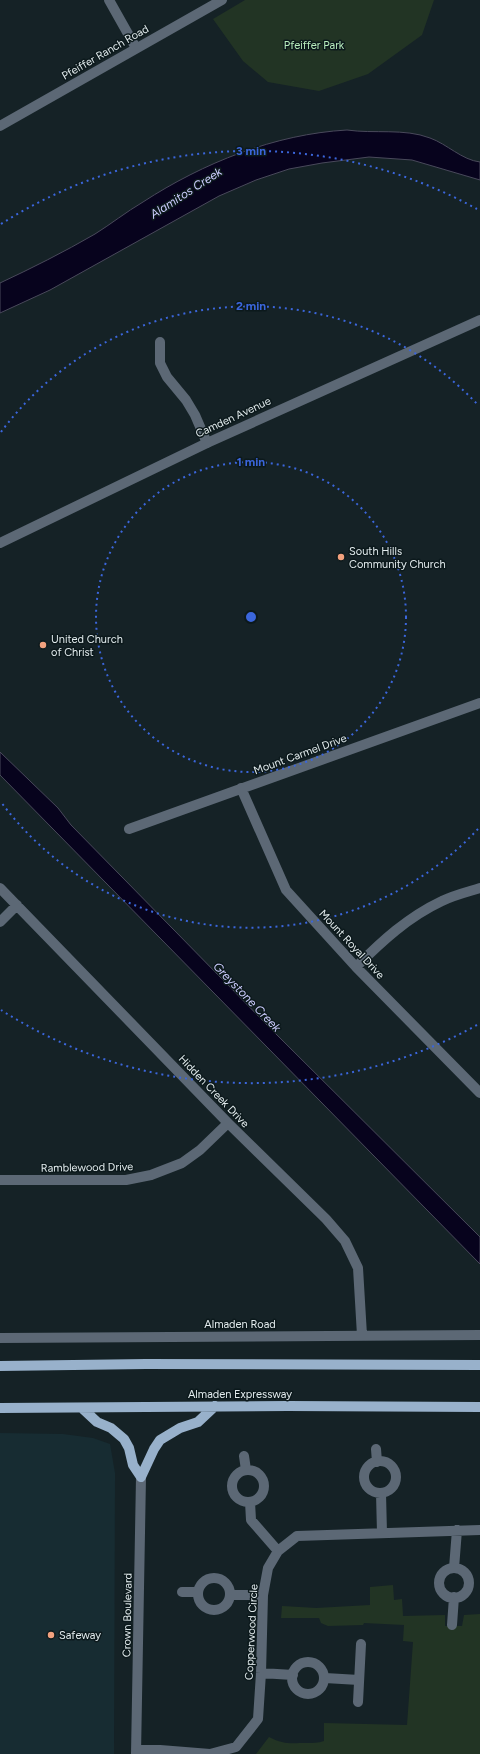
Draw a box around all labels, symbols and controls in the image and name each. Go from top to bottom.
street label: Pfeiffer Ranch Road [59,22,151,83]
park label: Pfeiffer Park [284,39,345,52]
text: 3 min [236,144,266,158]
water label: Alamitos Creek [147,164,226,222]
text: 2 min [236,299,266,313]
street label: Camden Avenue [194,394,273,441]
text: 1 min [237,455,265,469]
place label: South Hills Community Church [349,545,446,571]
marker: South Hills Community Church [336,552,346,562]
centre of rings [244,610,258,624]
place label: United Church of Christ [51,633,123,659]
marker: United Church of Christ [38,640,48,650]
street label: Mount Carmel Drive [252,732,348,777]
street label: Mount Royal Drive [316,907,387,982]
water label: Greystone Creek [210,959,285,1036]
street label: Hidden Creek Drive [176,1052,252,1130]
street label: Ramblewood Drive [41,1160,133,1175]
street label: Almaden Road [204,1318,276,1331]
street label: Almaden Expressway [188,1388,292,1401]
street label: Crown Boulevard [120,1573,135,1657]
street label: Copperwood Circle [242,1584,261,1680]
place label: Safeway [59,1629,101,1642]
marker: Safeway [46,1630,56,1640]

